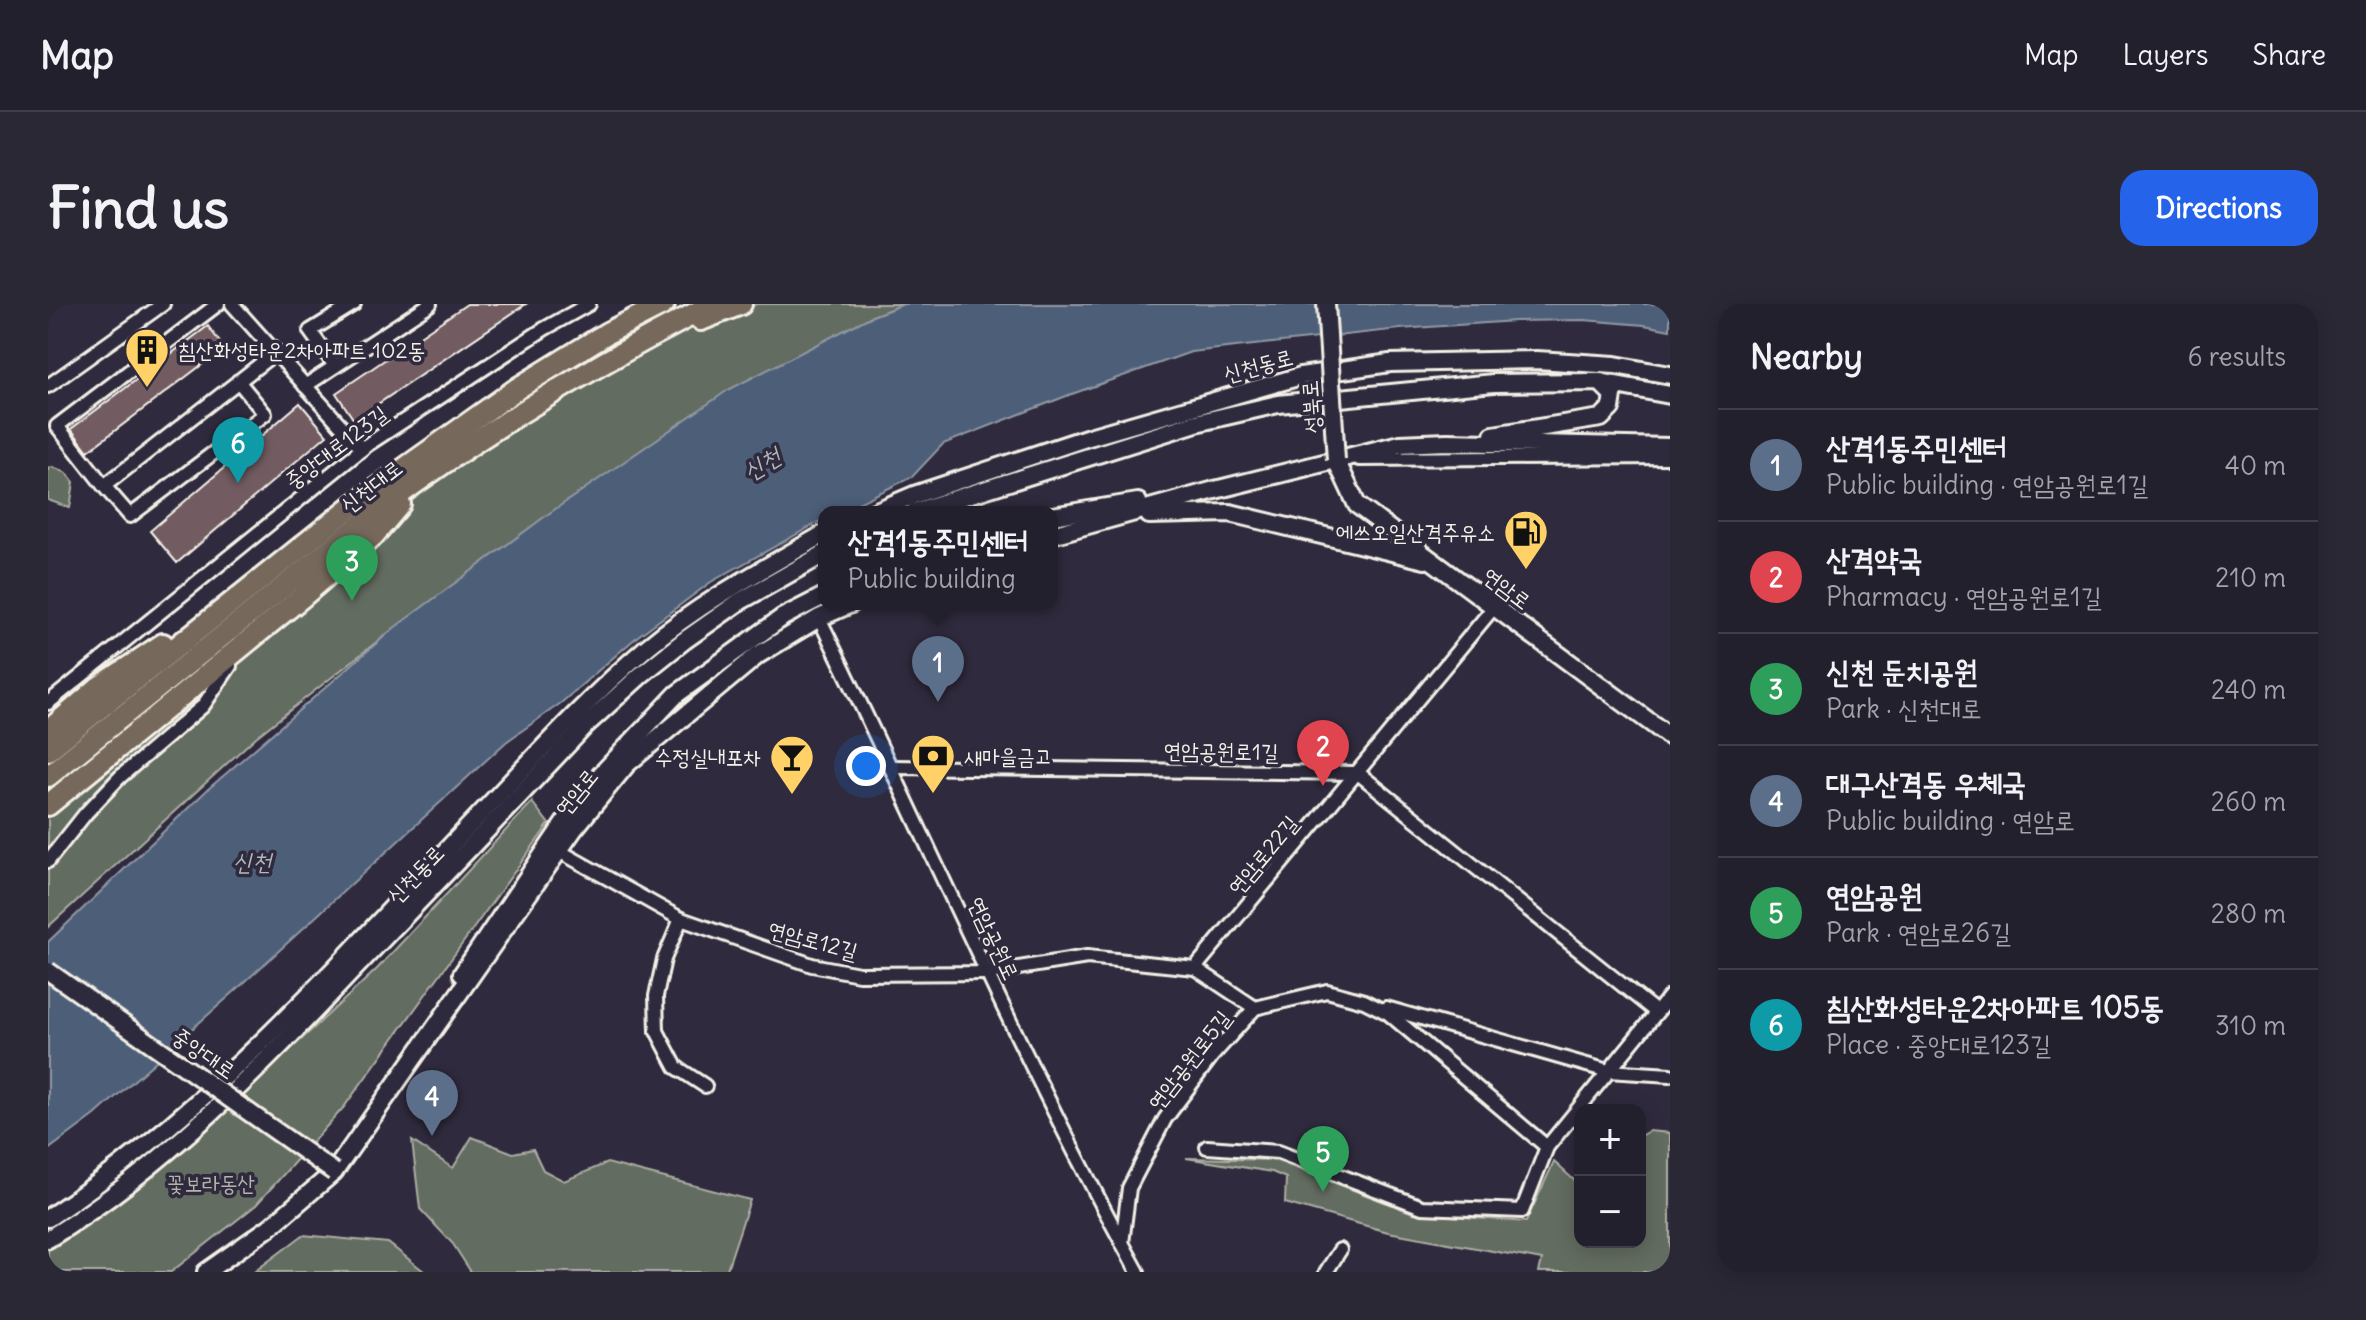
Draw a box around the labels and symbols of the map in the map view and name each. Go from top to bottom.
building icon: 침산화성타운2차아파트 102동 [123,326,171,389]
place label: 침산화성타운2차아파트 102동 [178,336,425,364]
street label: 신천동로 [1220,342,1296,388]
street label: 성북로 [1295,380,1327,434]
street label: 중앙대로123길 [279,399,393,495]
pin: 6 [212,417,264,483]
water label: 신천 [737,439,788,486]
street label: 신천대로 [334,453,408,519]
fuel station icon: 에쓰오일산격주유소 [1502,508,1550,571]
place label: 에쓰오일산격주유소 [1336,518,1495,546]
pin: 3 [326,535,378,601]
street label: 연암로 [1477,561,1537,615]
pin: 1 [912,636,964,702]
pin: 2 [1297,720,1349,786]
bank icon: 새마을금고 [909,732,957,795]
bar icon: 수정실내포차 [768,733,816,796]
street label: 연암공원로1길 [1163,736,1279,766]
place label: 새마을금고 [964,742,1053,770]
place label: 수정실내포차 [655,743,761,771]
your location [846,746,886,786]
street label: 연암로 [548,763,604,821]
street label: 연암로22길 [1222,809,1304,900]
street label: 신천동로 [380,839,450,909]
water label: 신천 [233,846,274,876]
street label: 연암공원로 [963,892,1025,984]
street label: 연암로12길 [765,915,861,965]
street label: 연암공원로5길 [1141,1004,1237,1115]
street label: 중앙대로 [167,1021,241,1085]
pin: 4 [406,1070,458,1136]
pin: 5 [1297,1126,1349,1192]
park label: 꽃보라동산 [167,1169,255,1197]

